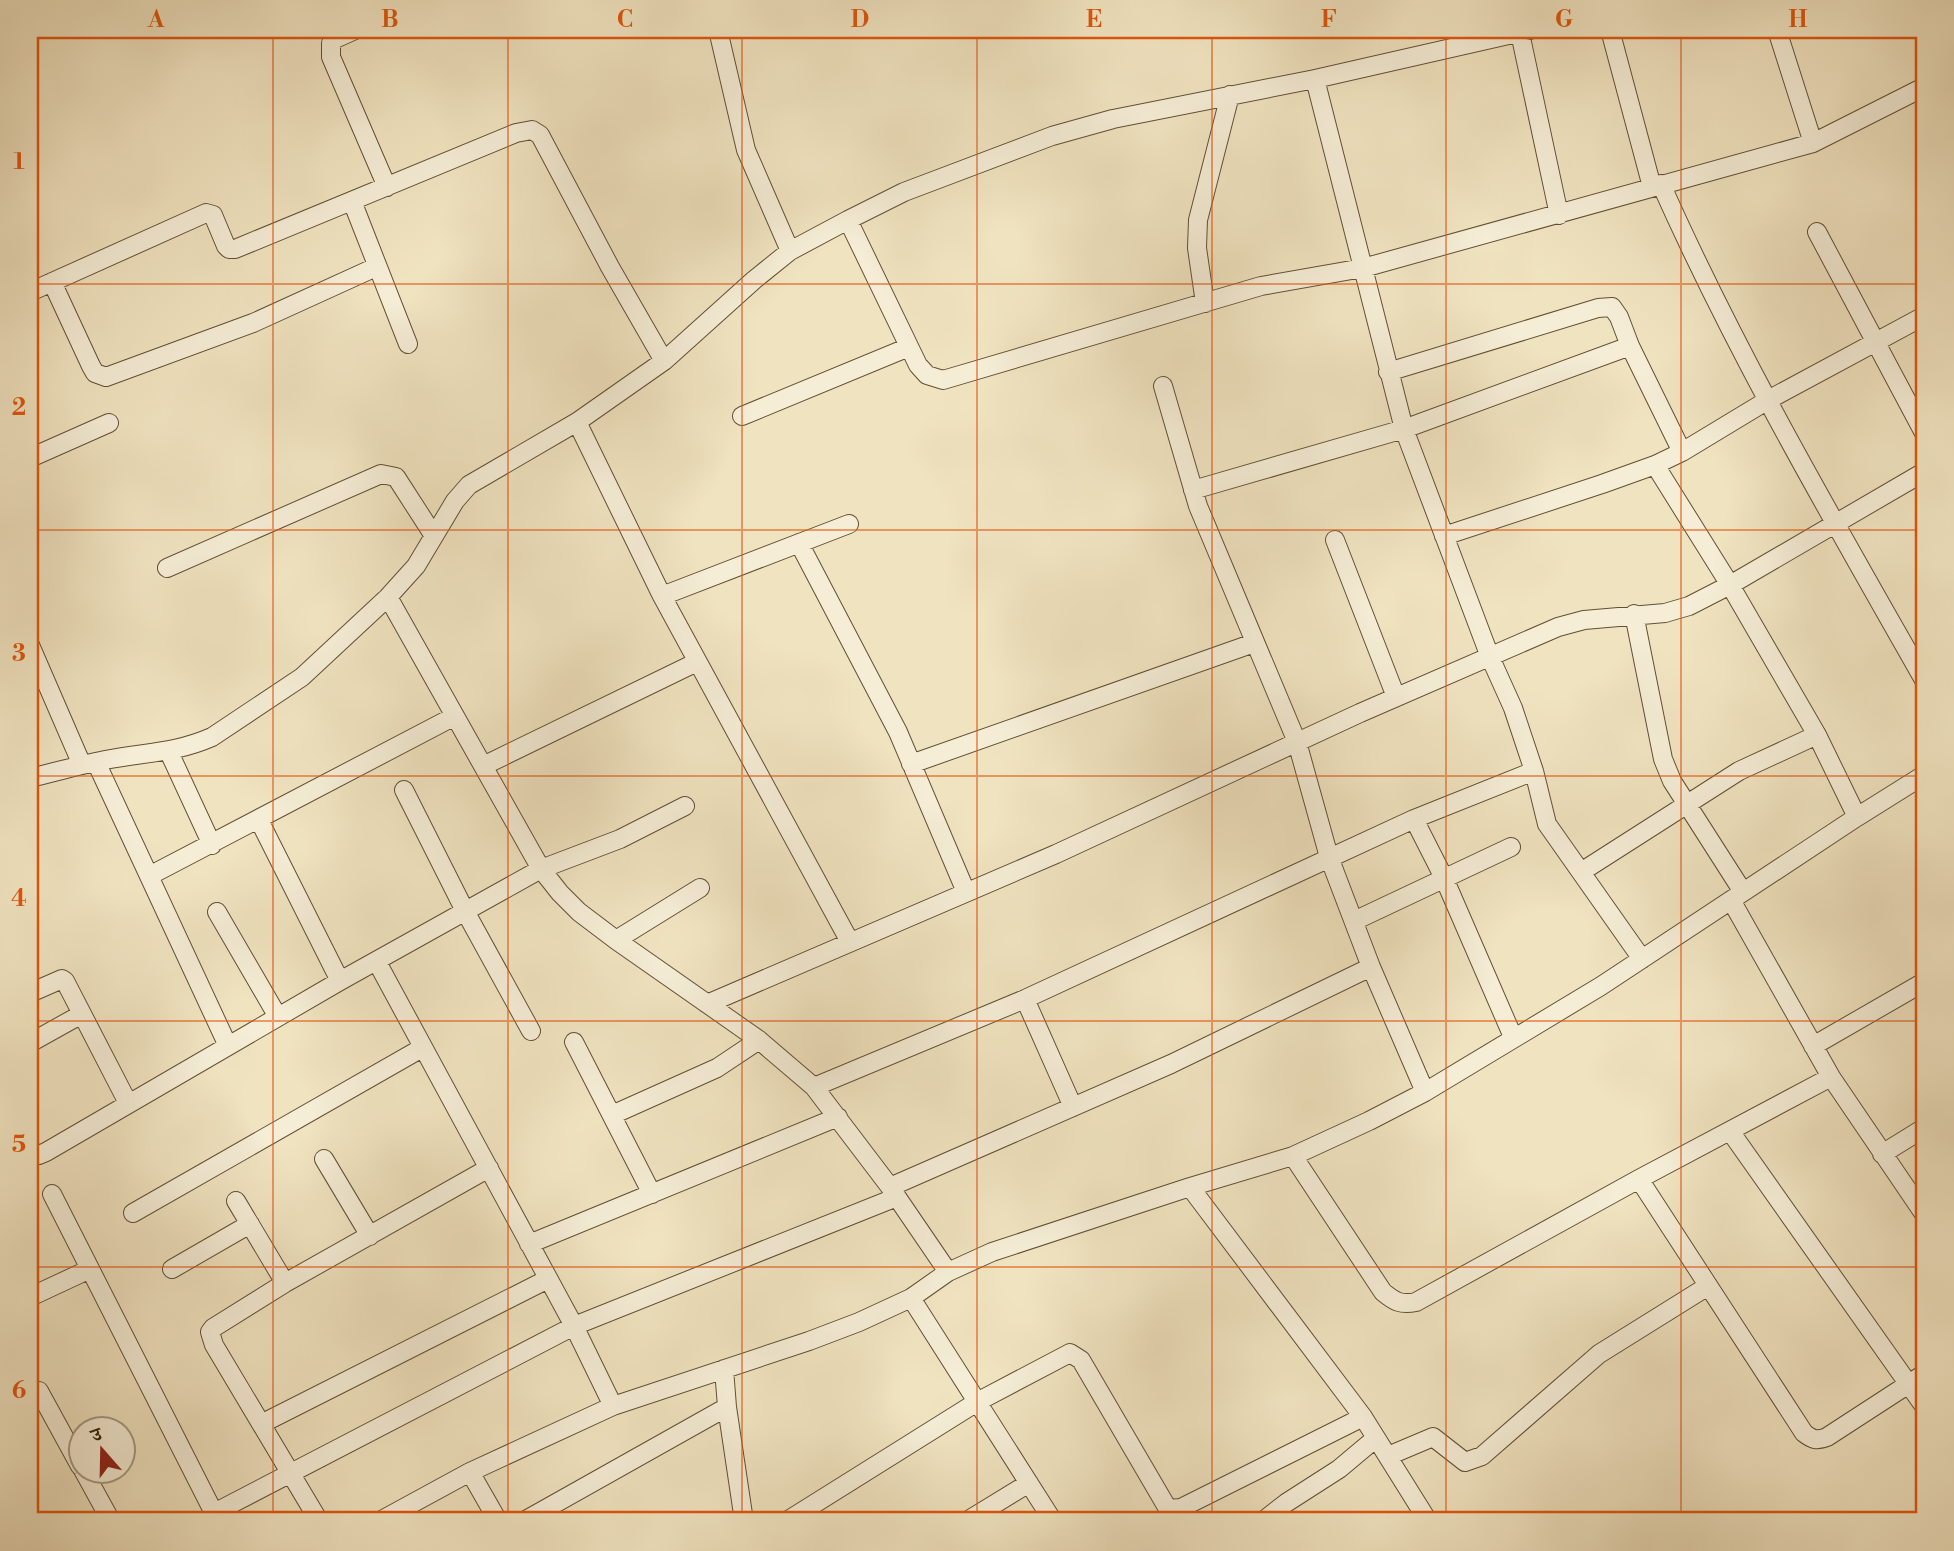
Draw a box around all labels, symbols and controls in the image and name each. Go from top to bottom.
text: A [147,6,165,34]
text: B [381,6,399,34]
text: C [617,6,633,34]
text: D [851,6,869,34]
text: E [1086,6,1102,34]
text: F [1321,6,1337,34]
text: G [1555,6,1573,34]
text: H [1789,6,1808,34]
text: 1 [13,148,25,176]
text: 2 [12,394,26,422]
text: 3 [12,640,26,668]
text: 4 [11,885,27,913]
text: 5 [12,1131,26,1159]
text: 6 [12,1377,26,1405]
north arrow [66,1414,136,1484]
text: उ [86,1422,106,1449]

